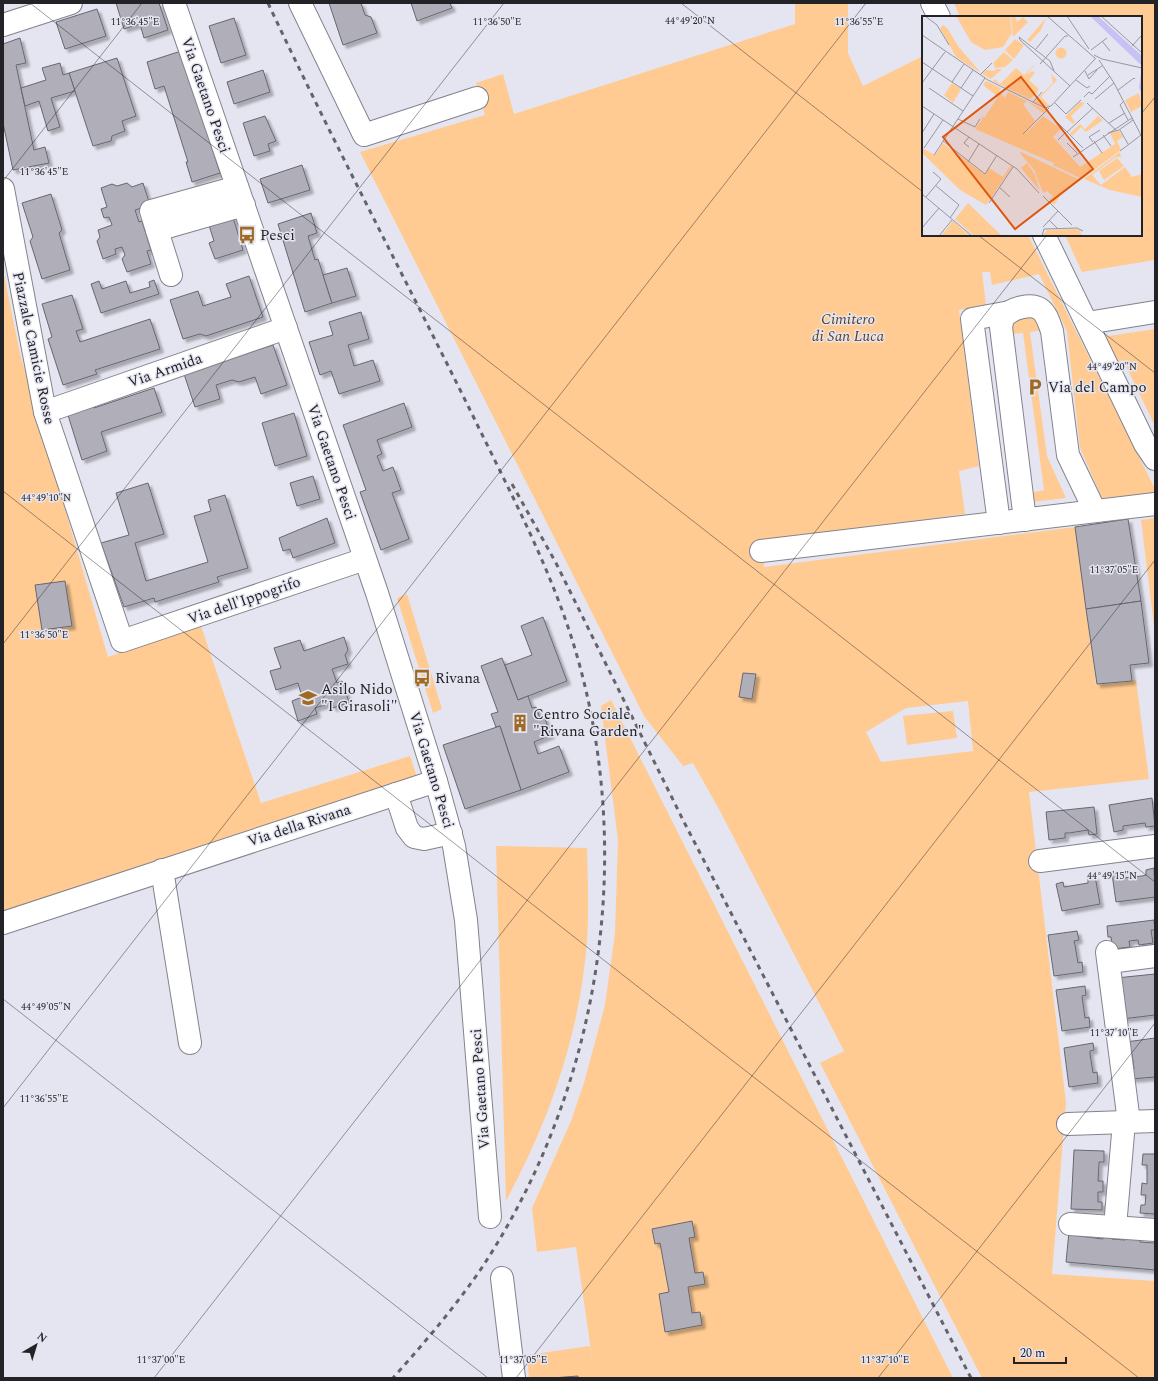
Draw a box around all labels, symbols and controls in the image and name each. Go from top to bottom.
text: 44°49'20"N [665,13,715,29]
text: 11°36'45"E [111,14,159,30]
text: 11°36'50"E [473,14,521,30]
text: 11°36'55"E [835,14,883,30]
inset map [922,16,1142,236]
street label: Via Gaetano Pesci [175,34,236,156]
text: 11°36'45"E [20,164,68,180]
place label: Pesci [260,224,295,247]
bus stop icon: Pesci [237,225,257,245]
street label: Piazzale Camicie Rosse [6,270,61,426]
park label: Cimitero di San Luca [812,308,885,348]
street label: Via Armida [125,347,206,394]
text: 44°49'20"N [1087,359,1137,375]
place label: Via del Campo [1048,376,1147,399]
parking icon: Via del Campo [1025,377,1045,397]
street label: Via Gaetano Pesci [301,401,362,523]
text: 44°49'10"N [21,490,71,506]
text: 11°37'05"E [1090,562,1138,578]
street label: Via dell'Ippogrifo [185,570,304,631]
text: 11°36'50"E [20,627,68,643]
place label: Rivana [435,667,481,690]
bus stop icon: Rivana [412,668,432,688]
place label: Asilo Nido "I Girasoli" [321,678,397,718]
school or university icon: Asilo Nido "I Girasoli" [298,688,318,708]
place label: Centro Sociale "Rivana Garden" [533,703,645,743]
street label: Via Gaetano Pesci [403,709,460,831]
building icon: Centro Sociale "Rivana Garden" [510,713,530,733]
street label: Via della Rivana [244,798,354,853]
text: 44°49'15"N [1087,868,1137,884]
text: 44°49'05"N [21,999,71,1015]
text: 11°37'10"E [1090,1025,1138,1041]
street label: Via Gaetano Pesci [465,1028,496,1150]
text: 11°36'55"E [20,1091,68,1107]
north arrow [16,1325,56,1365]
text: N [33,1328,51,1347]
scale bar [1014,1339,1066,1365]
text: 20 m [1020,1344,1045,1363]
text: 11°37'00"E [137,1352,185,1368]
text: 11°37'05"E [499,1352,547,1368]
text: 11°37'10"E [861,1352,909,1368]

